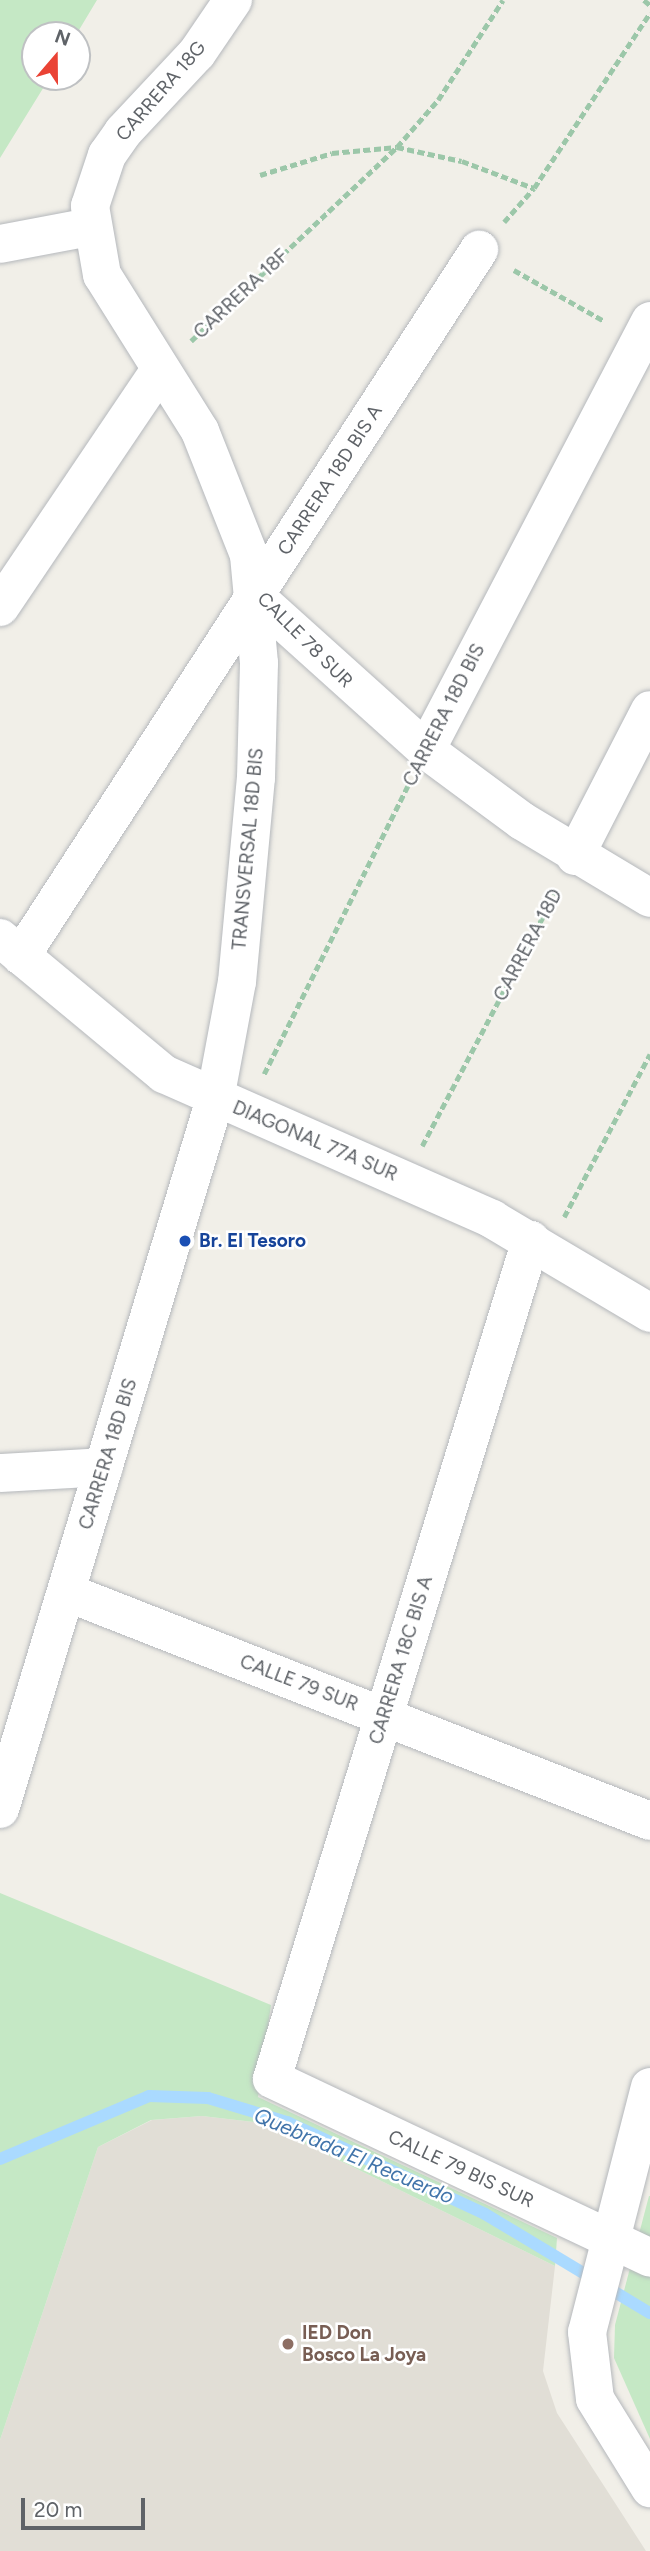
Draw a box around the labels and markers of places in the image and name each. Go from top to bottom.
place label: Br. El Tesoro [199,1230,306,1252]
marker: Br. El Tesoro [177,1233,193,1249]
place label: IED Don Bosco La Joya [302,2322,426,2366]
marker: IED Don Bosco La Joya [280,2336,296,2352]

